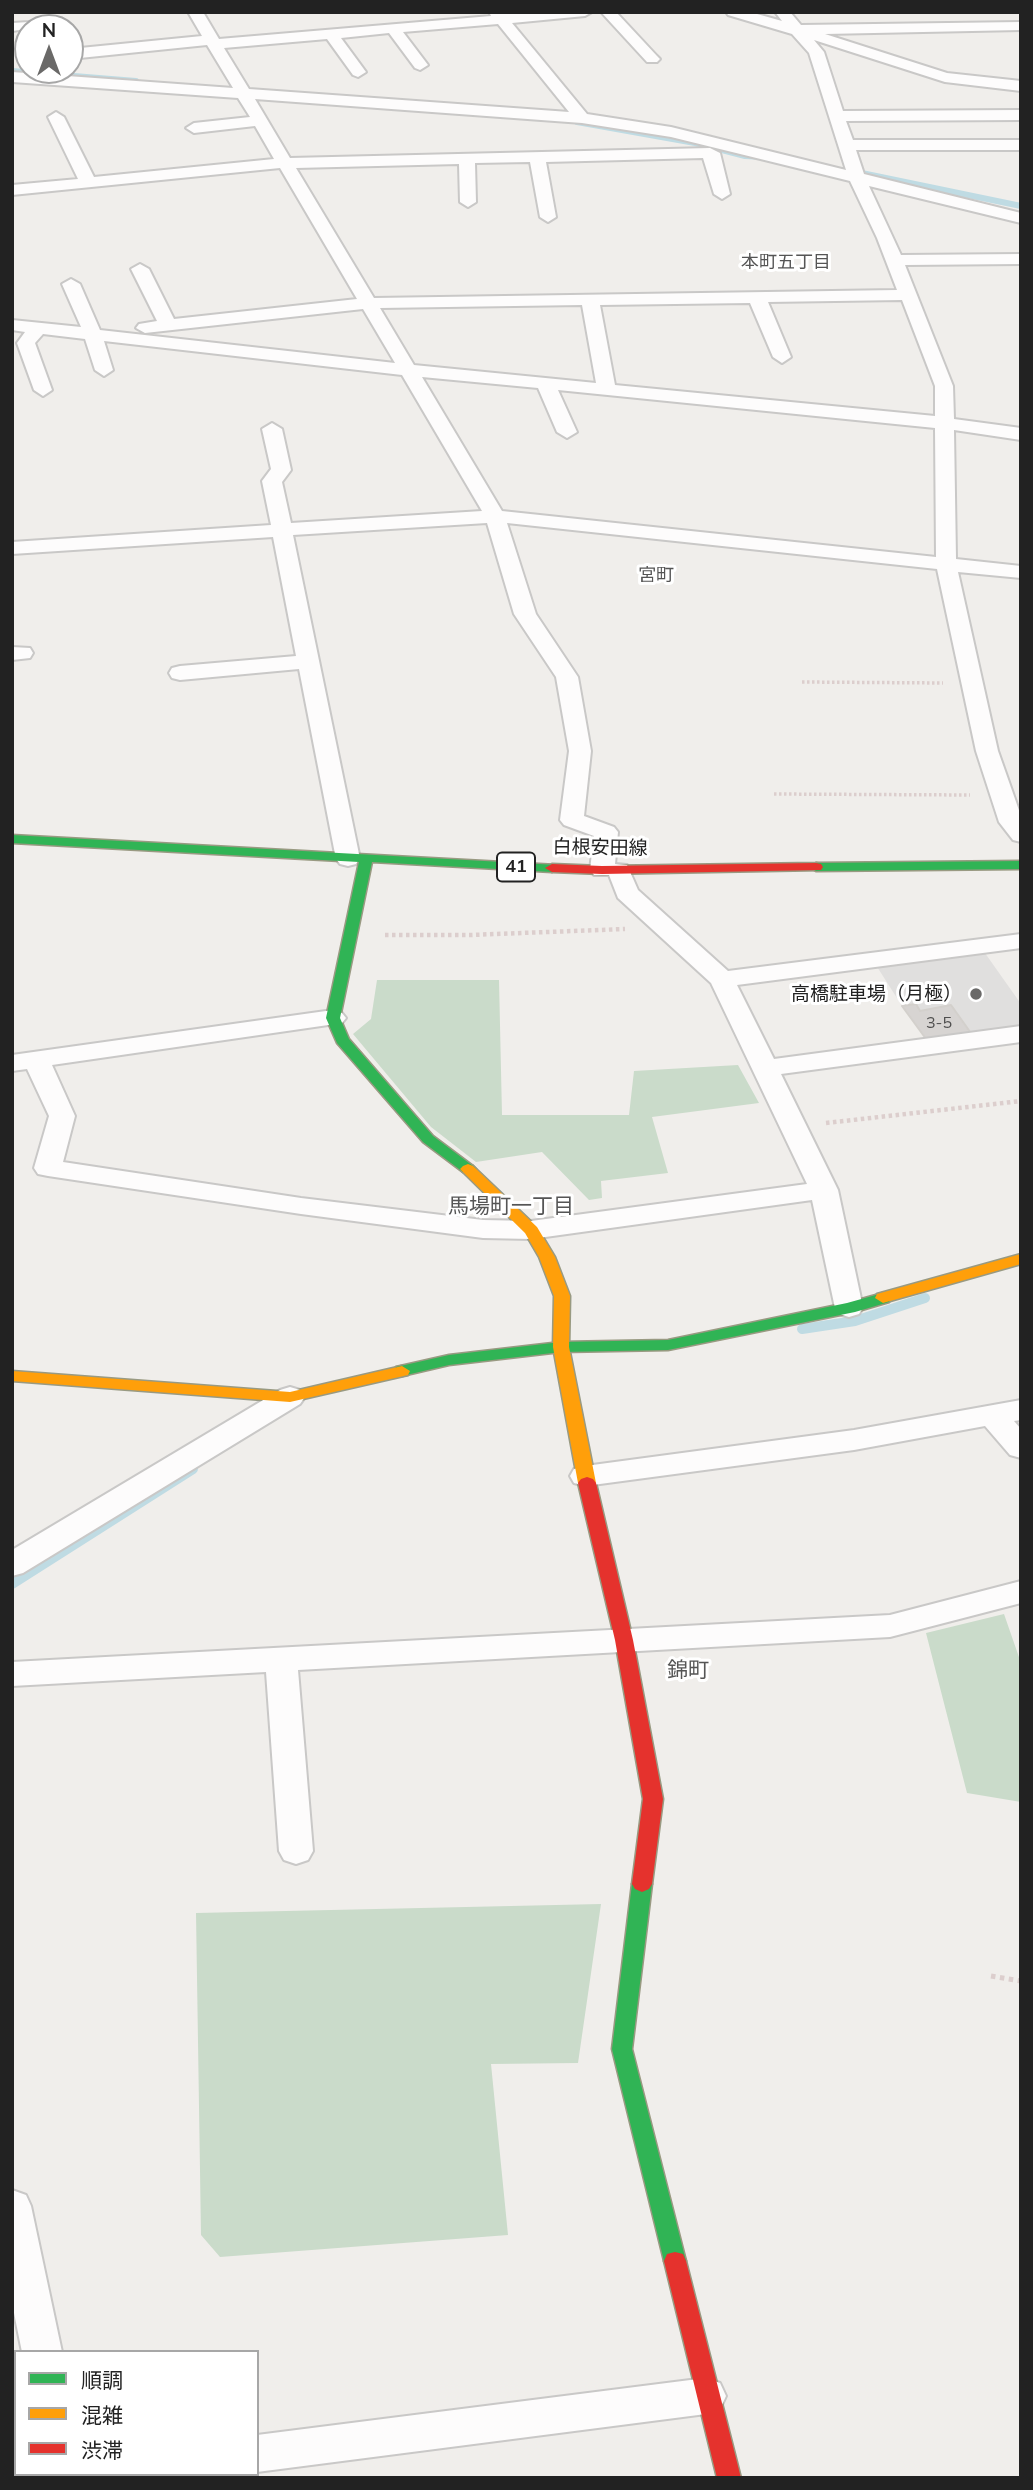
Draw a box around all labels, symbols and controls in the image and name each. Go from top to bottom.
north arrow [14,14,84,84]
text: N [42,18,56,42]
district label: 本町五丁目 [741,252,831,274]
district label: 宮町 [638,565,674,587]
street label: 白根安田線 [552,836,648,860]
road number: 41 [497,852,535,882]
place label: 高橋駐車場（月極） [791,983,962,1005]
marker: 高橋駐車場（月極） [968,986,984,1002]
house number: 3-5 [926,1013,952,1033]
district label: 馬場町一丁目 [448,1194,574,1220]
district label: 錦町 [667,1658,709,1684]
legend [14,2350,259,2476]
text: 順調 [81,2367,123,2393]
text: 混雑 [81,2402,123,2428]
text: 渋滞 [81,2437,123,2463]

